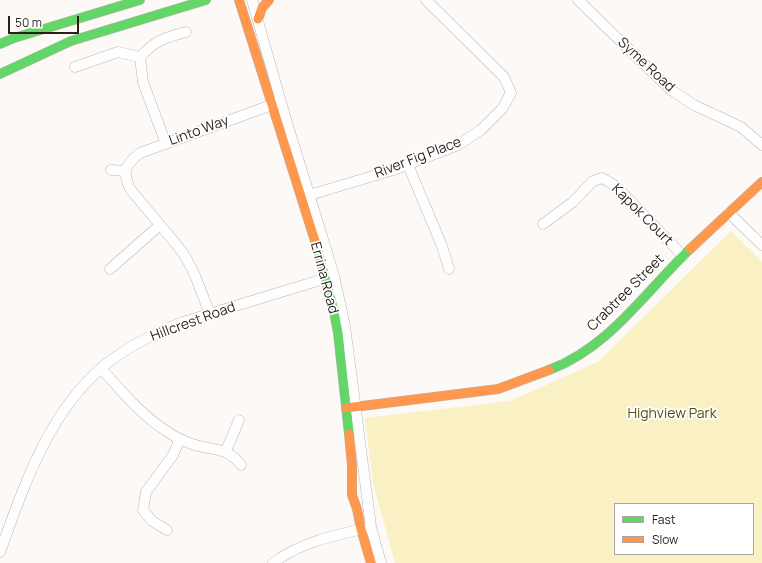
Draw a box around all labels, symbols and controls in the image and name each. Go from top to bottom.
scale bar [10,8,81,34]
text: 50 m [15,14,42,31]
street label: Syme Road [614,34,678,96]
street label: Linto Way [167,112,231,150]
street label: River Fig Place [372,134,464,182]
street label: Kapok Court [608,181,676,249]
street label: Errina Road [306,240,342,316]
street label: Crabtree Street [584,251,668,335]
street label: Hillcrest Road [148,299,238,345]
park label: Highview Park [627,406,717,422]
legend [614,503,754,555]
text: Fast [652,511,676,528]
text: Slow [652,531,678,548]

